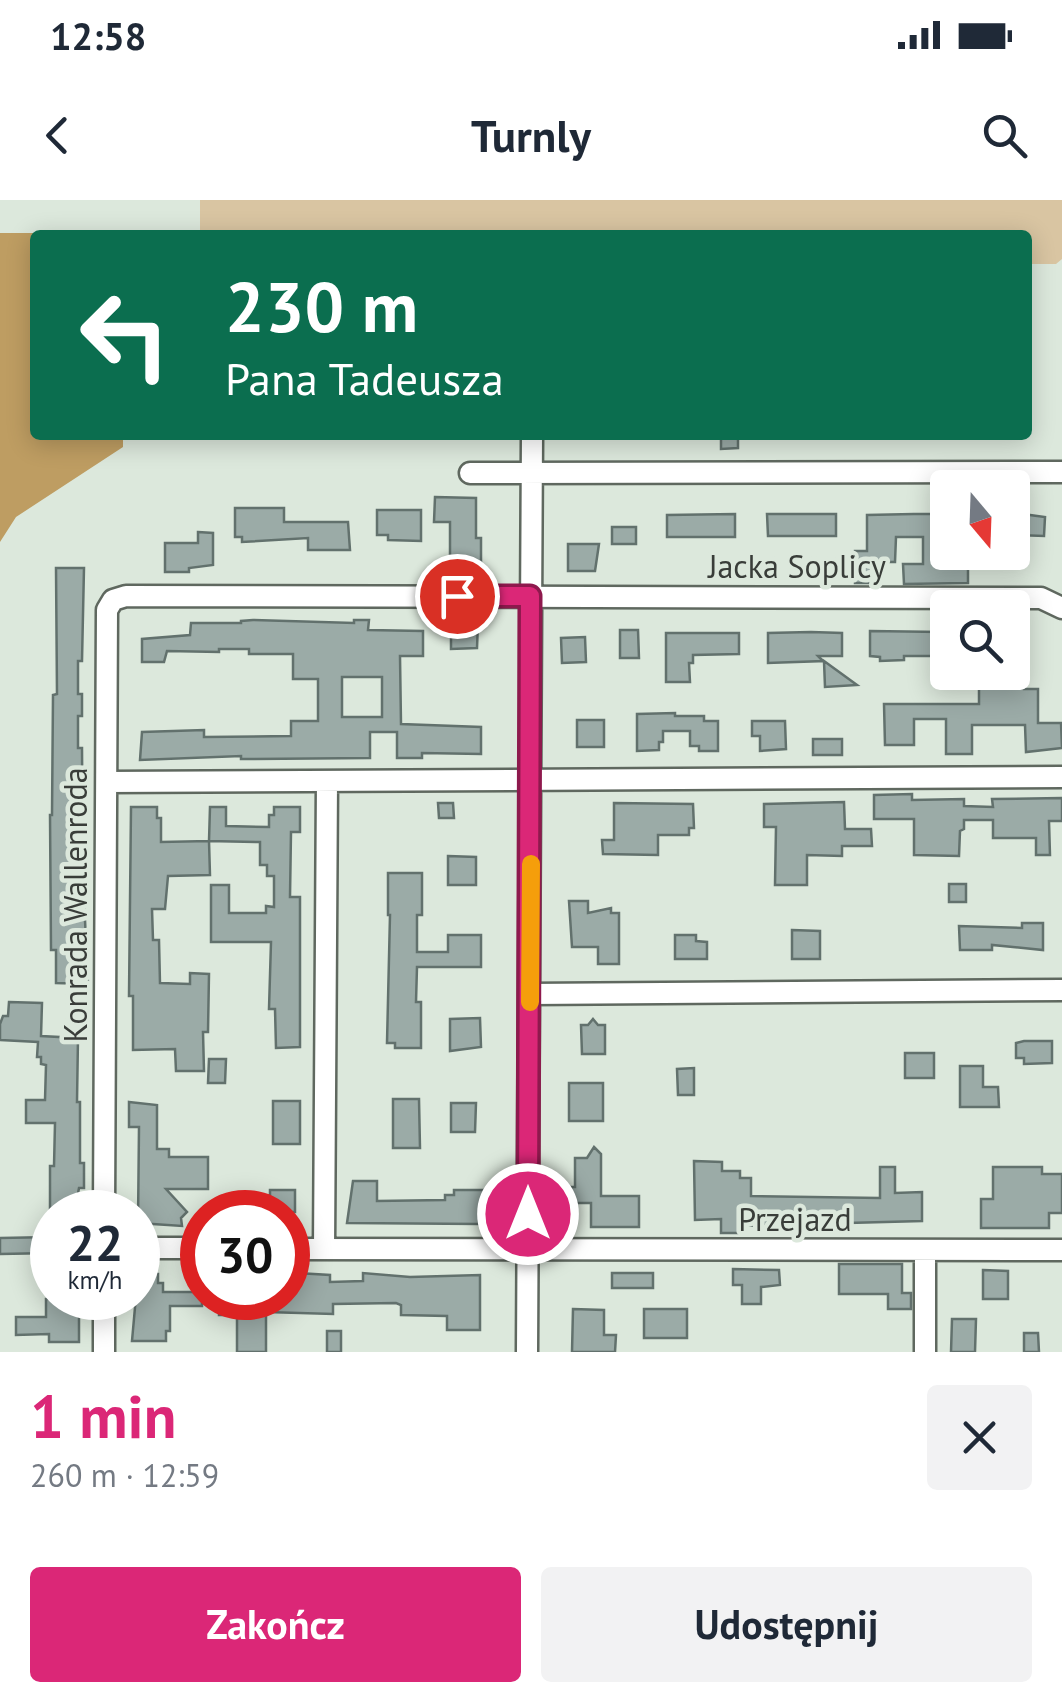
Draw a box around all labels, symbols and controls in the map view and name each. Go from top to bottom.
text: 12:58 [50,11,146,60]
text: Turnly [471,106,591,164]
icon: back [30,108,85,163]
icon: search [977,108,1032,163]
text: 230 m [225,261,418,351]
icon: left [60,270,190,400]
text: Pana Tadeusza [225,349,504,407]
north arrow [930,470,1030,570]
map controls [930,470,1030,690]
street label: Jacka Soplicy [706,545,886,587]
pin [415,554,500,639]
icon: arrive [430,569,485,624]
button: search [930,590,1030,690]
street label: Konrada Wallenroda [54,767,96,1043]
position arrow [476,1162,580,1266]
speed limit sign: 30 [180,1190,310,1320]
street label: Przejazd [738,1198,852,1240]
text: 22 [67,1210,123,1275]
text: km/h [68,1264,122,1296]
text: 1 min [30,1377,176,1455]
button: close [927,1385,1032,1490]
text: 260 m · 12:59 [30,1454,219,1496]
button: Zakończ [30,1567,521,1682]
button: Udostępnij [541,1567,1032,1682]

